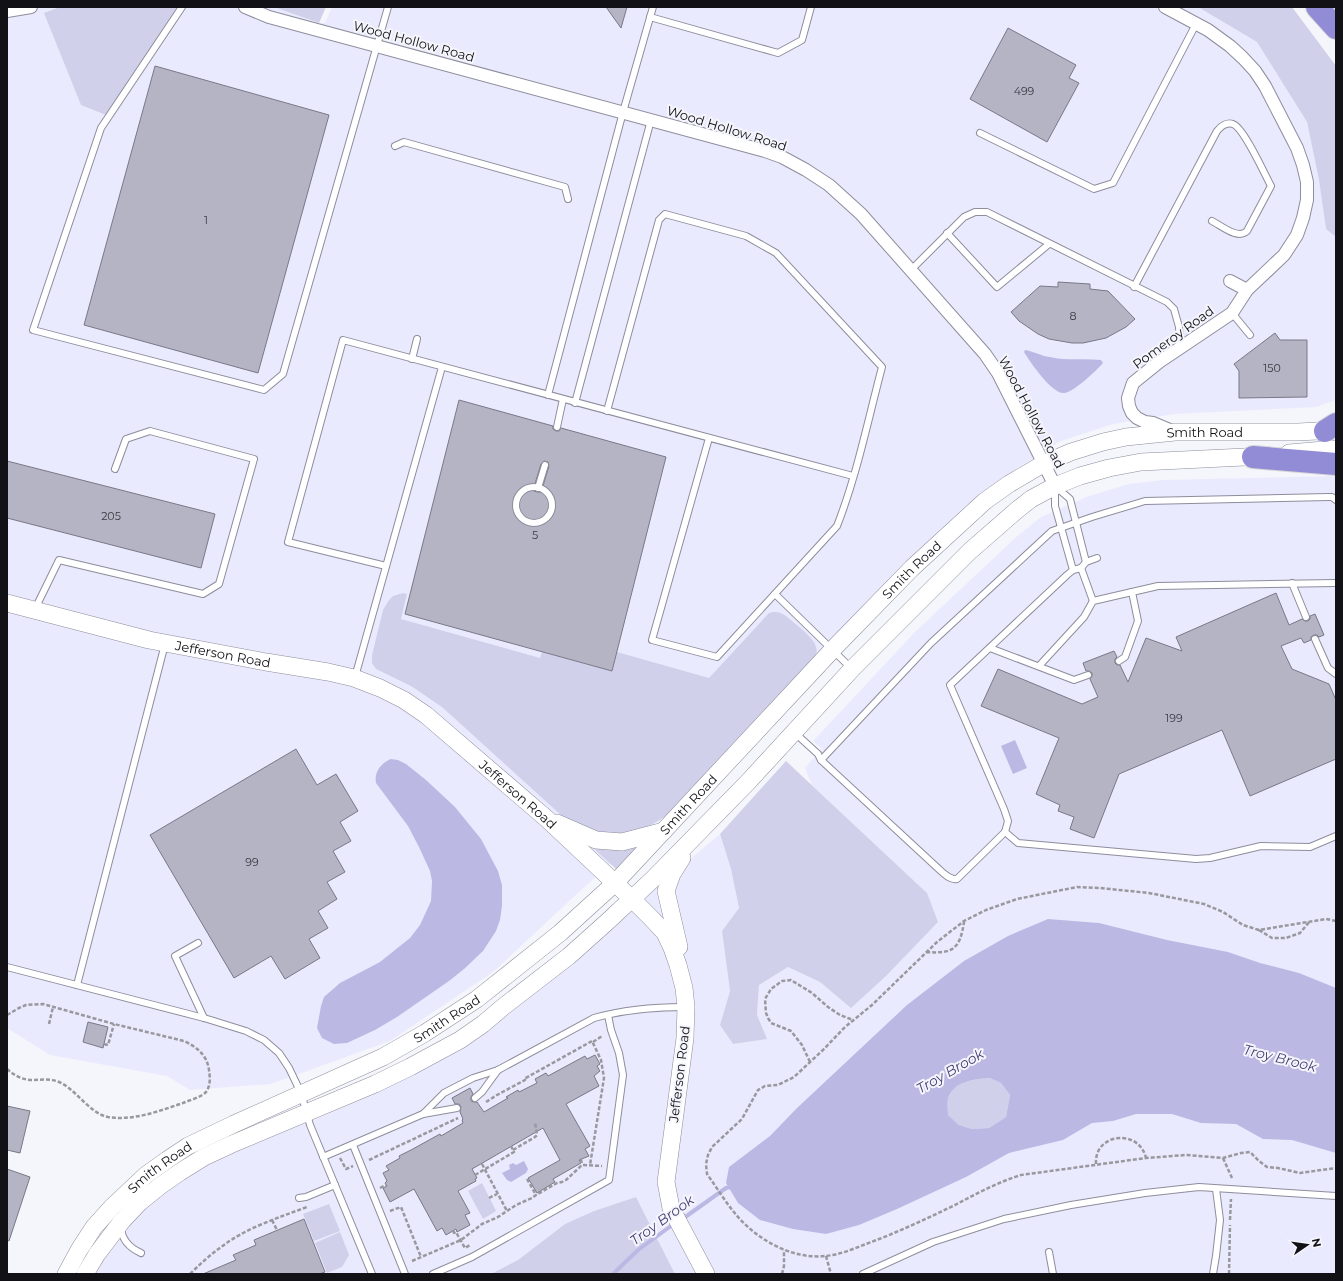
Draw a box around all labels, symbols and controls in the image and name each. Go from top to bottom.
street label: Wood Hollow Road [352,17,476,65]
house number: 499 [1014,84,1035,98]
street label: Wood Hollow Road [665,102,789,154]
house number: 1 [204,213,208,227]
street label: Pomeroy Road [1129,302,1217,372]
house number: 8 [1069,309,1077,323]
street label: Wood Hollow Road [996,353,1068,471]
house number: 150 [1263,361,1281,375]
street label: Smith Road [1166,424,1243,441]
house number: 205 [101,509,121,523]
house number: 5 [532,528,538,542]
street label: Smith Road [878,537,944,602]
street label: Jefferson Road [173,637,272,671]
house number: 199 [1165,711,1183,725]
street label: Jefferson Road [475,756,560,832]
street label: Smith Road [656,771,720,838]
house number: 99 [245,855,259,869]
street label: Smith Road [410,991,483,1046]
street label: Jefferson Road [665,1025,693,1124]
water label: Troy Brook [1241,1040,1319,1076]
water label: Troy Brook [913,1044,988,1098]
street label: Smith Road [124,1138,195,1196]
water label: Troy Brook [626,1190,698,1249]
north arrow [1287,1225,1327,1265]
text: N [1309,1237,1325,1249]

